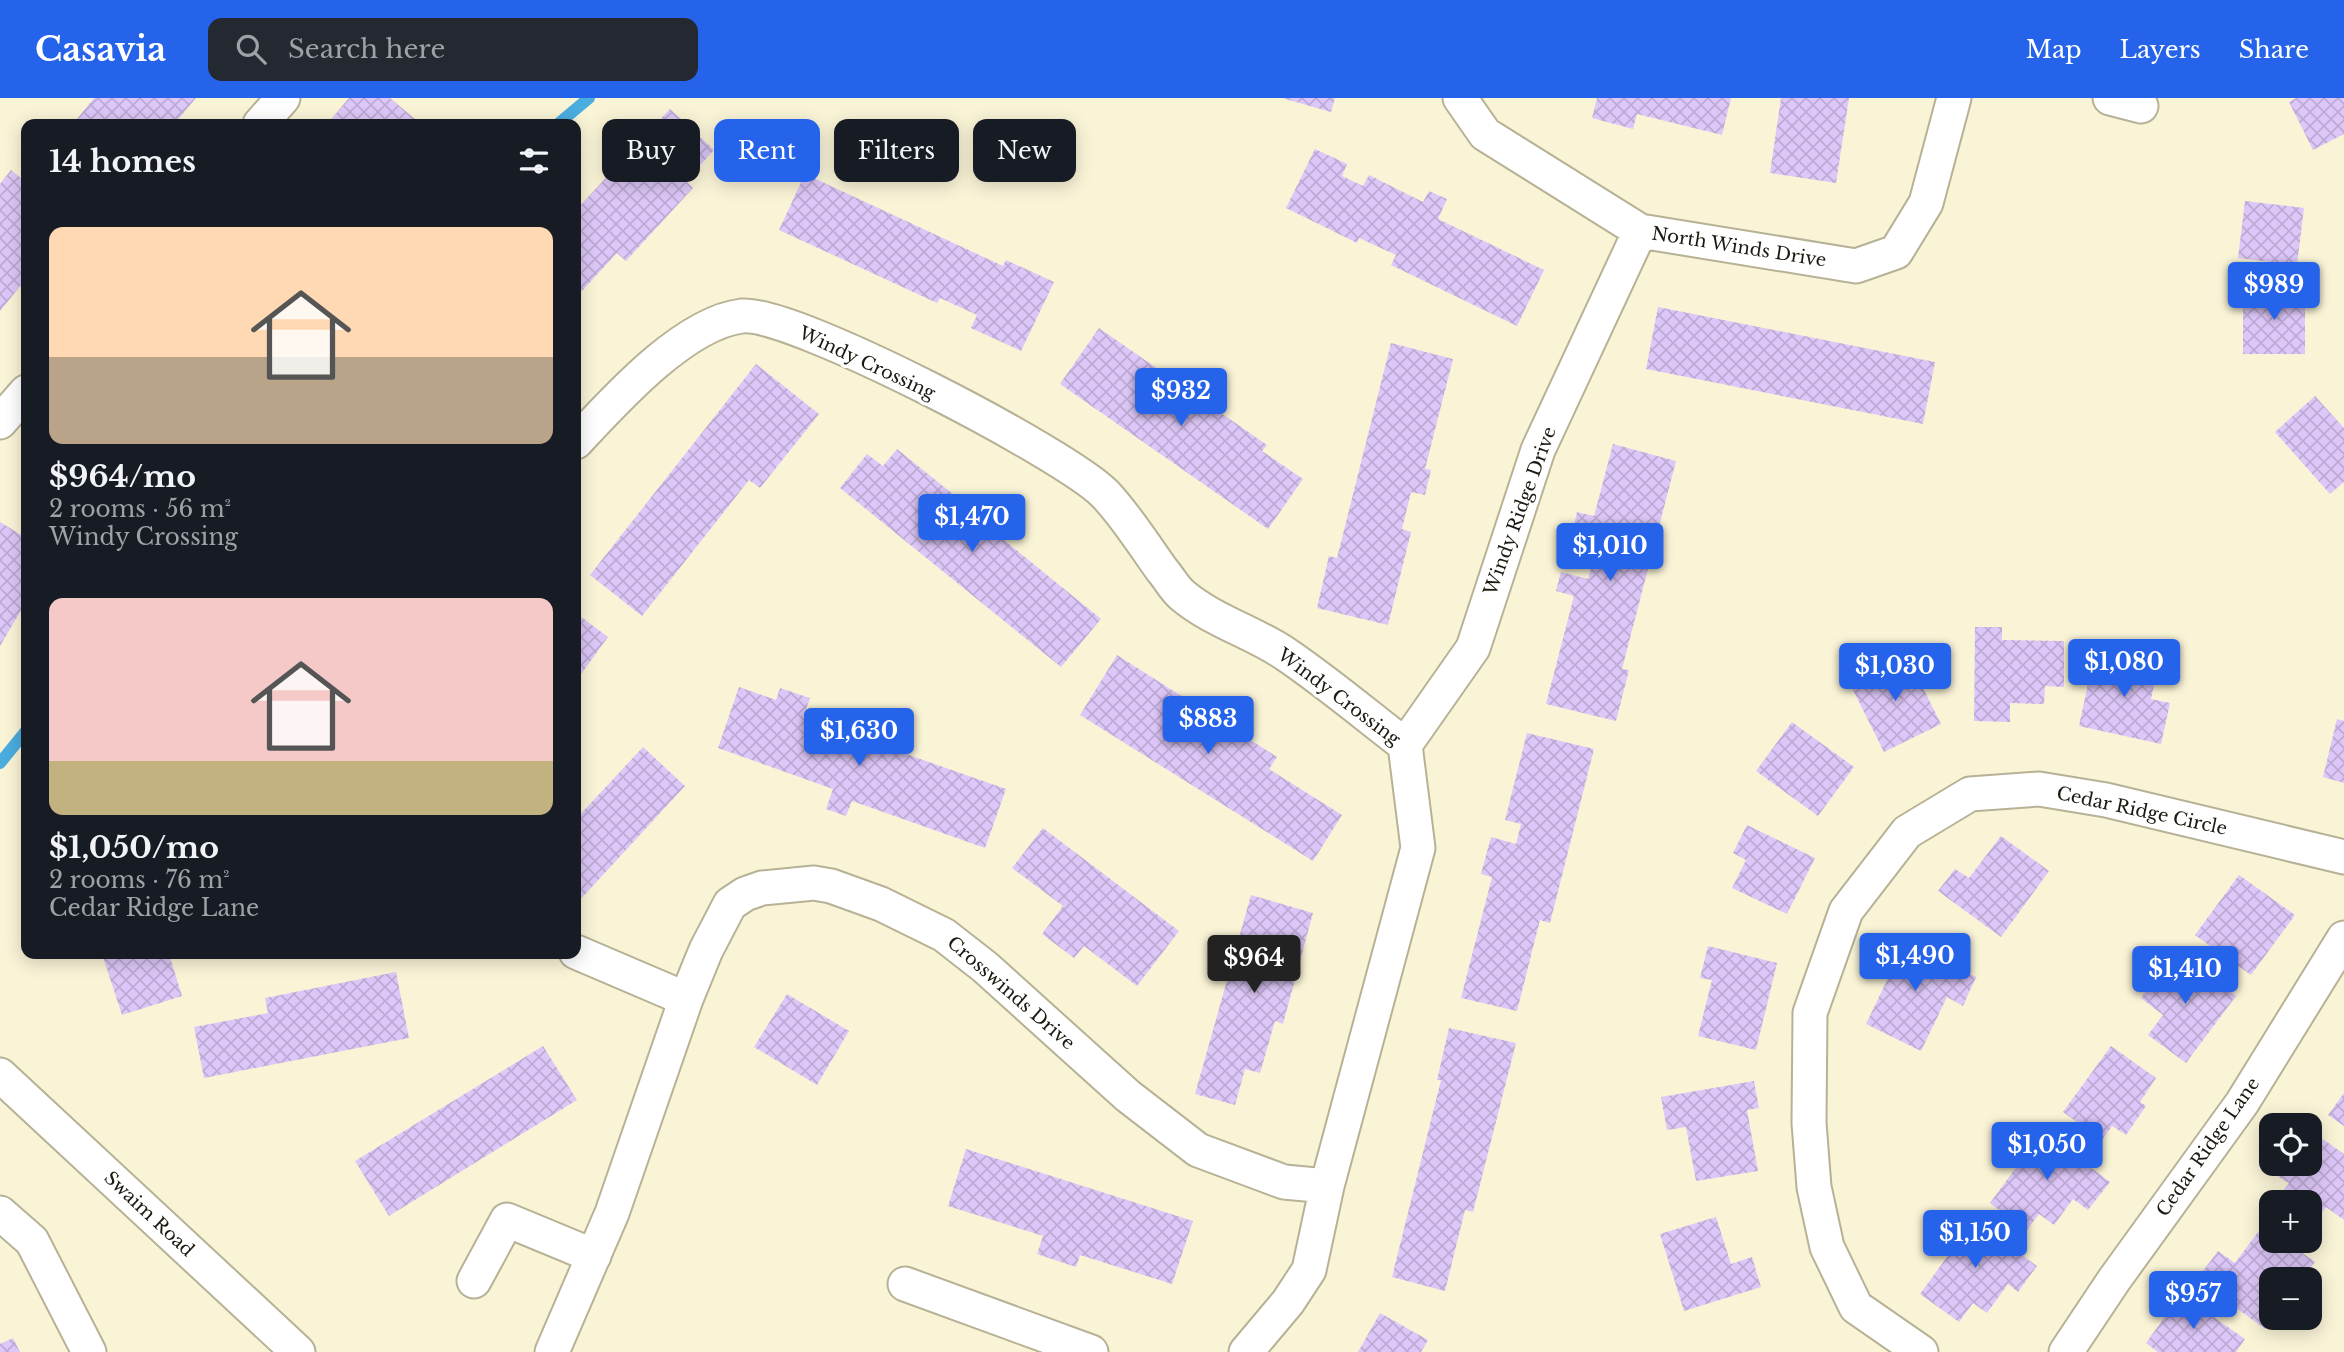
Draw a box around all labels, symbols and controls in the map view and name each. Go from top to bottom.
search box [208,18,698,81]
text: Casavia [35,29,166,70]
icon: search [232,30,270,68]
text: Search here [288,33,445,65]
text: Map [2026,35,2082,64]
text: Layers [2120,35,2201,64]
text: Share [2239,35,2309,64]
chip: Buy [602,119,700,182]
chip: Rent [714,119,820,182]
chip: Filters [834,119,959,182]
chip: New [973,119,1076,182]
icon: filters [515,142,553,180]
text: 14 homes [49,143,196,180]
street label: North Winds Drive [1650,222,1828,272]
pin: $989 [2233,262,2315,322]
text: $989 [2244,271,2304,299]
icon: home [238,272,364,398]
street label: Windy Crossing [794,321,939,404]
pin: $932 [1140,368,1222,428]
text: $932 [1151,377,1211,405]
street label: Windy Ridge Drive [1479,424,1561,599]
text: $964/mo [49,458,196,495]
pin: $1,470 [915,494,1029,554]
text: 2 rooms · 56 m² [49,495,231,523]
text: $1,470 [934,503,1010,531]
text: Windy Crossing [49,523,238,551]
pin: $1,010 [1553,524,1667,583]
text: $1,010 [1572,532,1648,560]
pin: $1,080 [2067,640,2181,699]
icon: home [238,643,364,769]
street label: Windy Crossing [1272,643,1405,750]
pin: $1,030 [1838,644,1952,703]
text: $1,080 [2084,648,2164,676]
text: $1,030 [1855,652,1935,680]
pin: $883 [1167,696,1249,756]
text: $883 [1179,705,1237,733]
pin: $1,630 [802,708,916,768]
text: $1,630 [820,717,898,745]
street label: Cedar Ridge Circle [2055,782,2229,840]
text: $1,050/mo [49,829,219,866]
text: 2 rooms · 76 m² [49,866,230,894]
text: Cedar Ridge Lane [49,894,259,922]
street label: Crosswinds Drive [943,932,1079,1054]
pin: $1,490 [1858,934,1972,993]
pin: $964 [1213,936,1295,995]
text: $1,490 [1875,942,1955,970]
text: $964 [1223,944,1285,972]
pin: $1,410 [2128,946,2242,1006]
text: $1,410 [2148,955,2222,983]
street label: Cedar Ridge Lane [2152,1073,2264,1221]
map controls [2259,1113,2322,1330]
button: locate [2259,1113,2322,1176]
pin: $1,050 [1990,1122,2104,1182]
text: $1,050 [2008,1131,2086,1159]
street label: Swaim Road [99,1167,199,1261]
button: + [2259,1190,2322,1253]
pin: $1,150 [1918,1210,2032,1270]
text: $1,150 [1939,1219,2011,1247]
button: − [2259,1267,2322,1330]
pin: $957 [2152,1272,2234,1331]
text: $957 [2165,1280,2221,1308]

